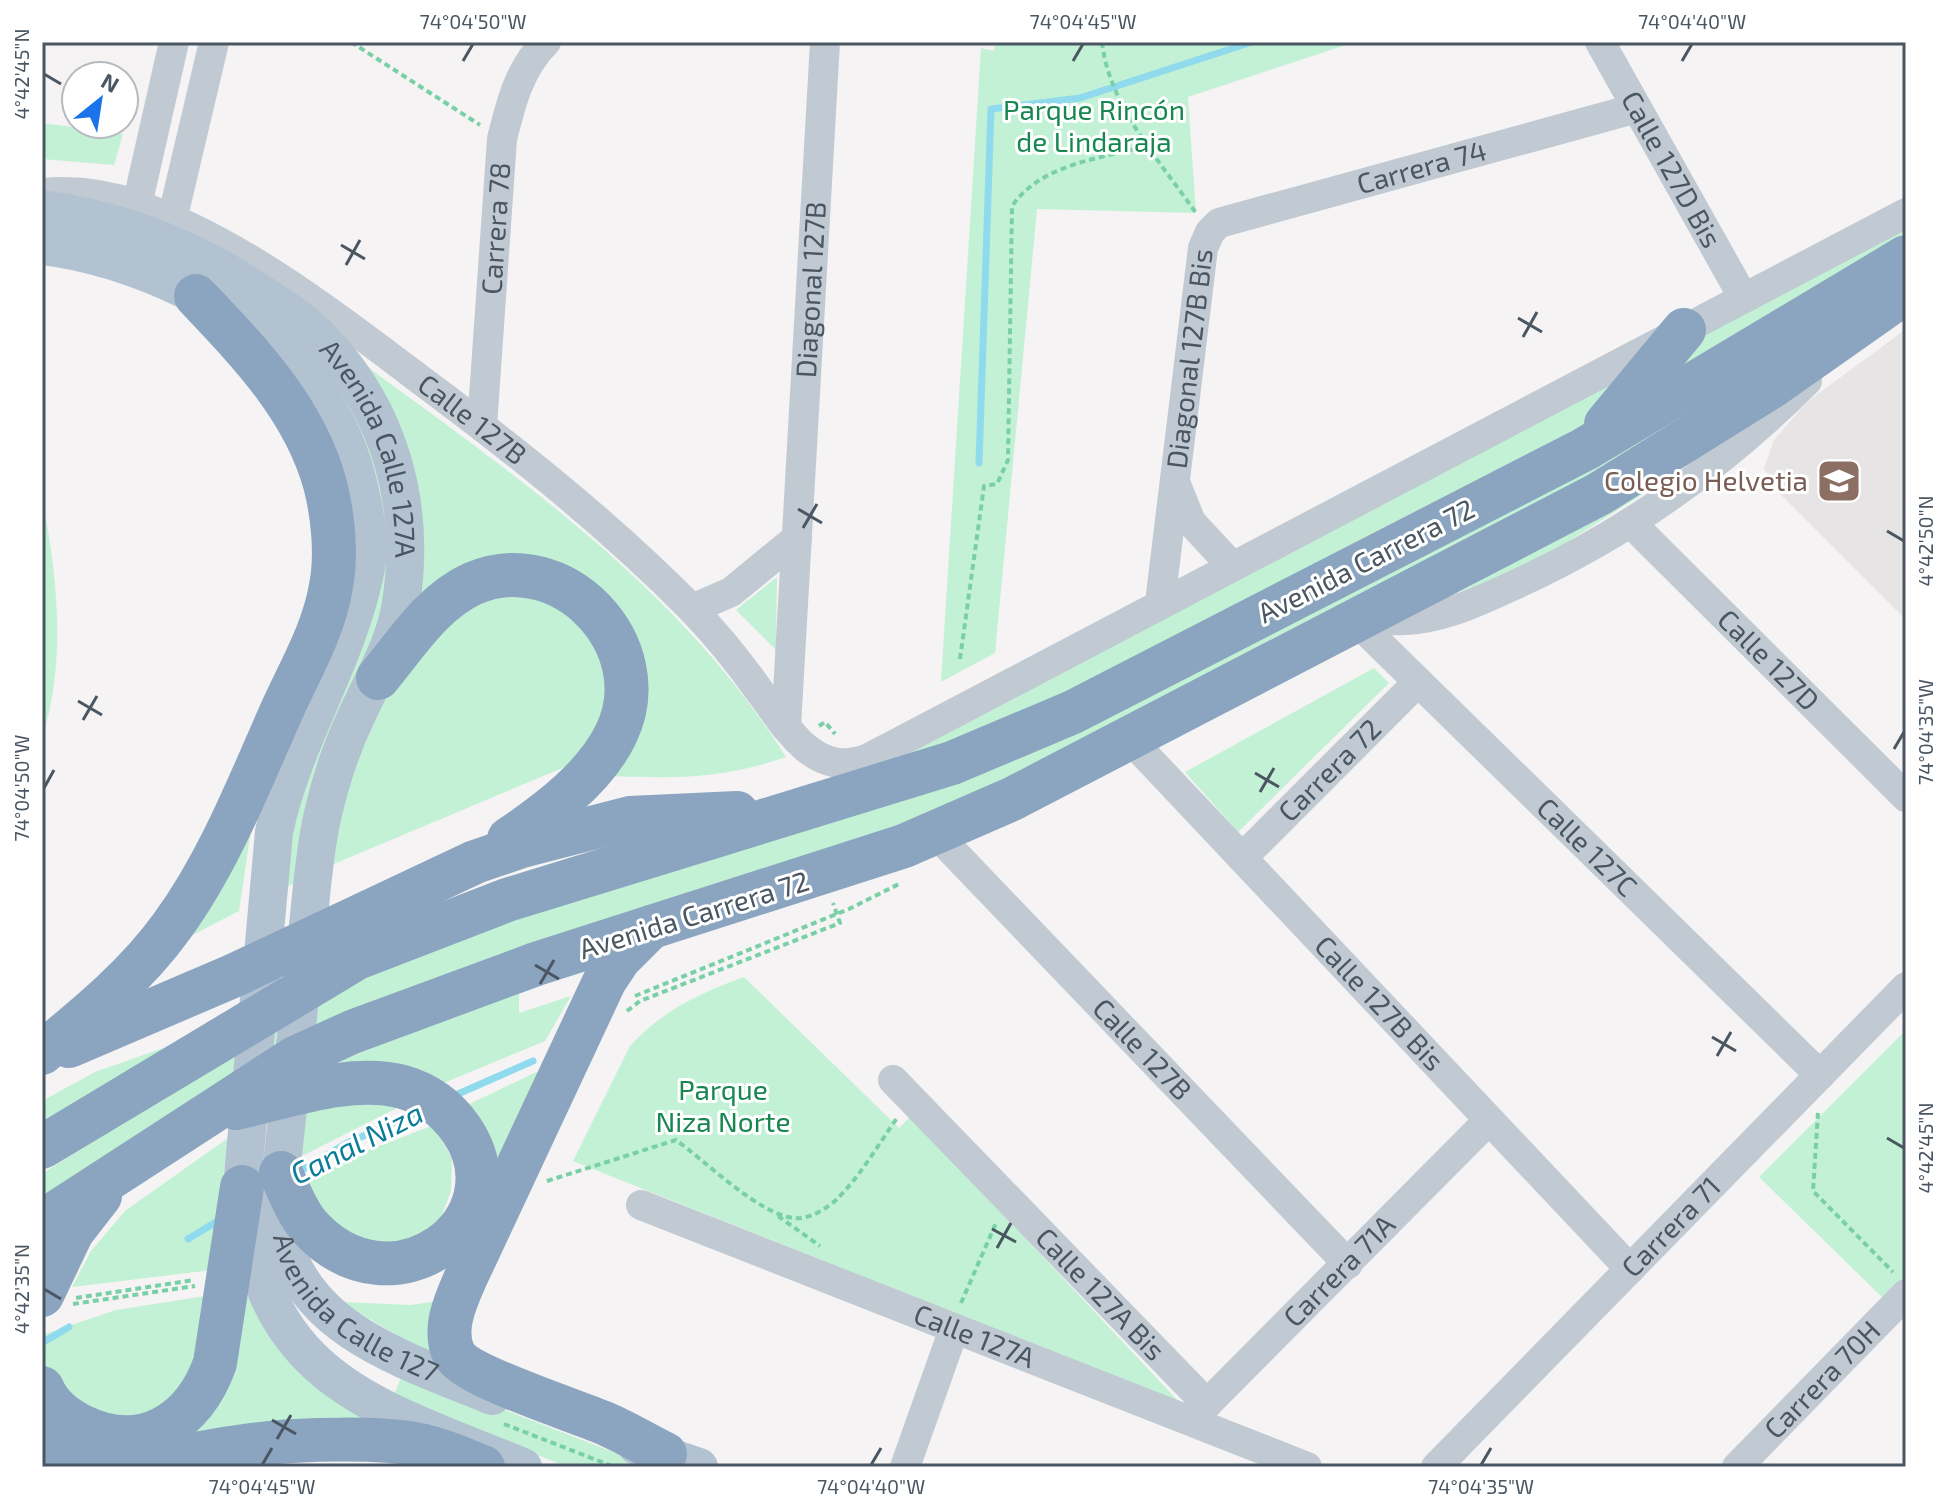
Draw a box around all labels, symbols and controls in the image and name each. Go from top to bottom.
text: 74°04'50"W [419,9,527,33]
text: 74°04'45"W [1030,9,1136,33]
text: 74°04'40"W [1638,9,1746,33]
text: 4°42'45"N [9,28,33,120]
north arrow [60,60,140,140]
text: N [97,67,124,97]
street label: Calle 127D Bis [1615,85,1730,253]
park label: Parque Rincón de Lindaraja [1003,92,1185,158]
street label: Carrera 74 [1353,132,1490,200]
street label: Carrera 78 [473,161,516,296]
street label: Diagonal 127B [788,201,832,379]
street label: Diagonal 127B Bis [1158,247,1219,471]
street label: Avenida Calle 127A [314,332,423,558]
street label: Calle 127B [412,366,534,471]
school or university icon: Colegio Helvetia [1815,457,1863,505]
place label: Colegio Helvetia [1604,463,1808,497]
street label: Avenida Carrera 72 [1251,491,1480,629]
text: 4°42'50"N [1913,495,1937,587]
street label: Calle 127D [1711,602,1827,717]
text: 74°04'35"W [1913,679,1937,785]
street label: Carrera 72 [1270,711,1387,828]
text: 74°04'50"W [9,734,33,842]
street label: Calle 127C [1531,790,1645,903]
street label: Avenida Carrera 72 [575,863,813,965]
street label: Calle 127B Bis [1308,928,1452,1077]
street label: Calle 127B [1086,991,1199,1106]
park label: Parque Niza Norte [655,1072,791,1138]
water label: Canal Niza [284,1093,428,1191]
text: 4°42'45"N [1913,1102,1937,1194]
street label: Carrera 71 [1614,1169,1727,1283]
street label: Carrera 71A [1276,1207,1402,1333]
street label: Calle 127A Bis [1029,1220,1173,1367]
street label: Avenida Calle 127 [267,1230,444,1389]
text: 4°42'35"N [9,1244,33,1334]
street label: Calle 127A [909,1296,1040,1374]
street label: Carrera 70H [1757,1313,1887,1445]
text: 74°04'45"W [209,1474,315,1498]
text: 74°04'40"W [817,1474,925,1498]
text: 74°04'35"W [1428,1474,1534,1498]

